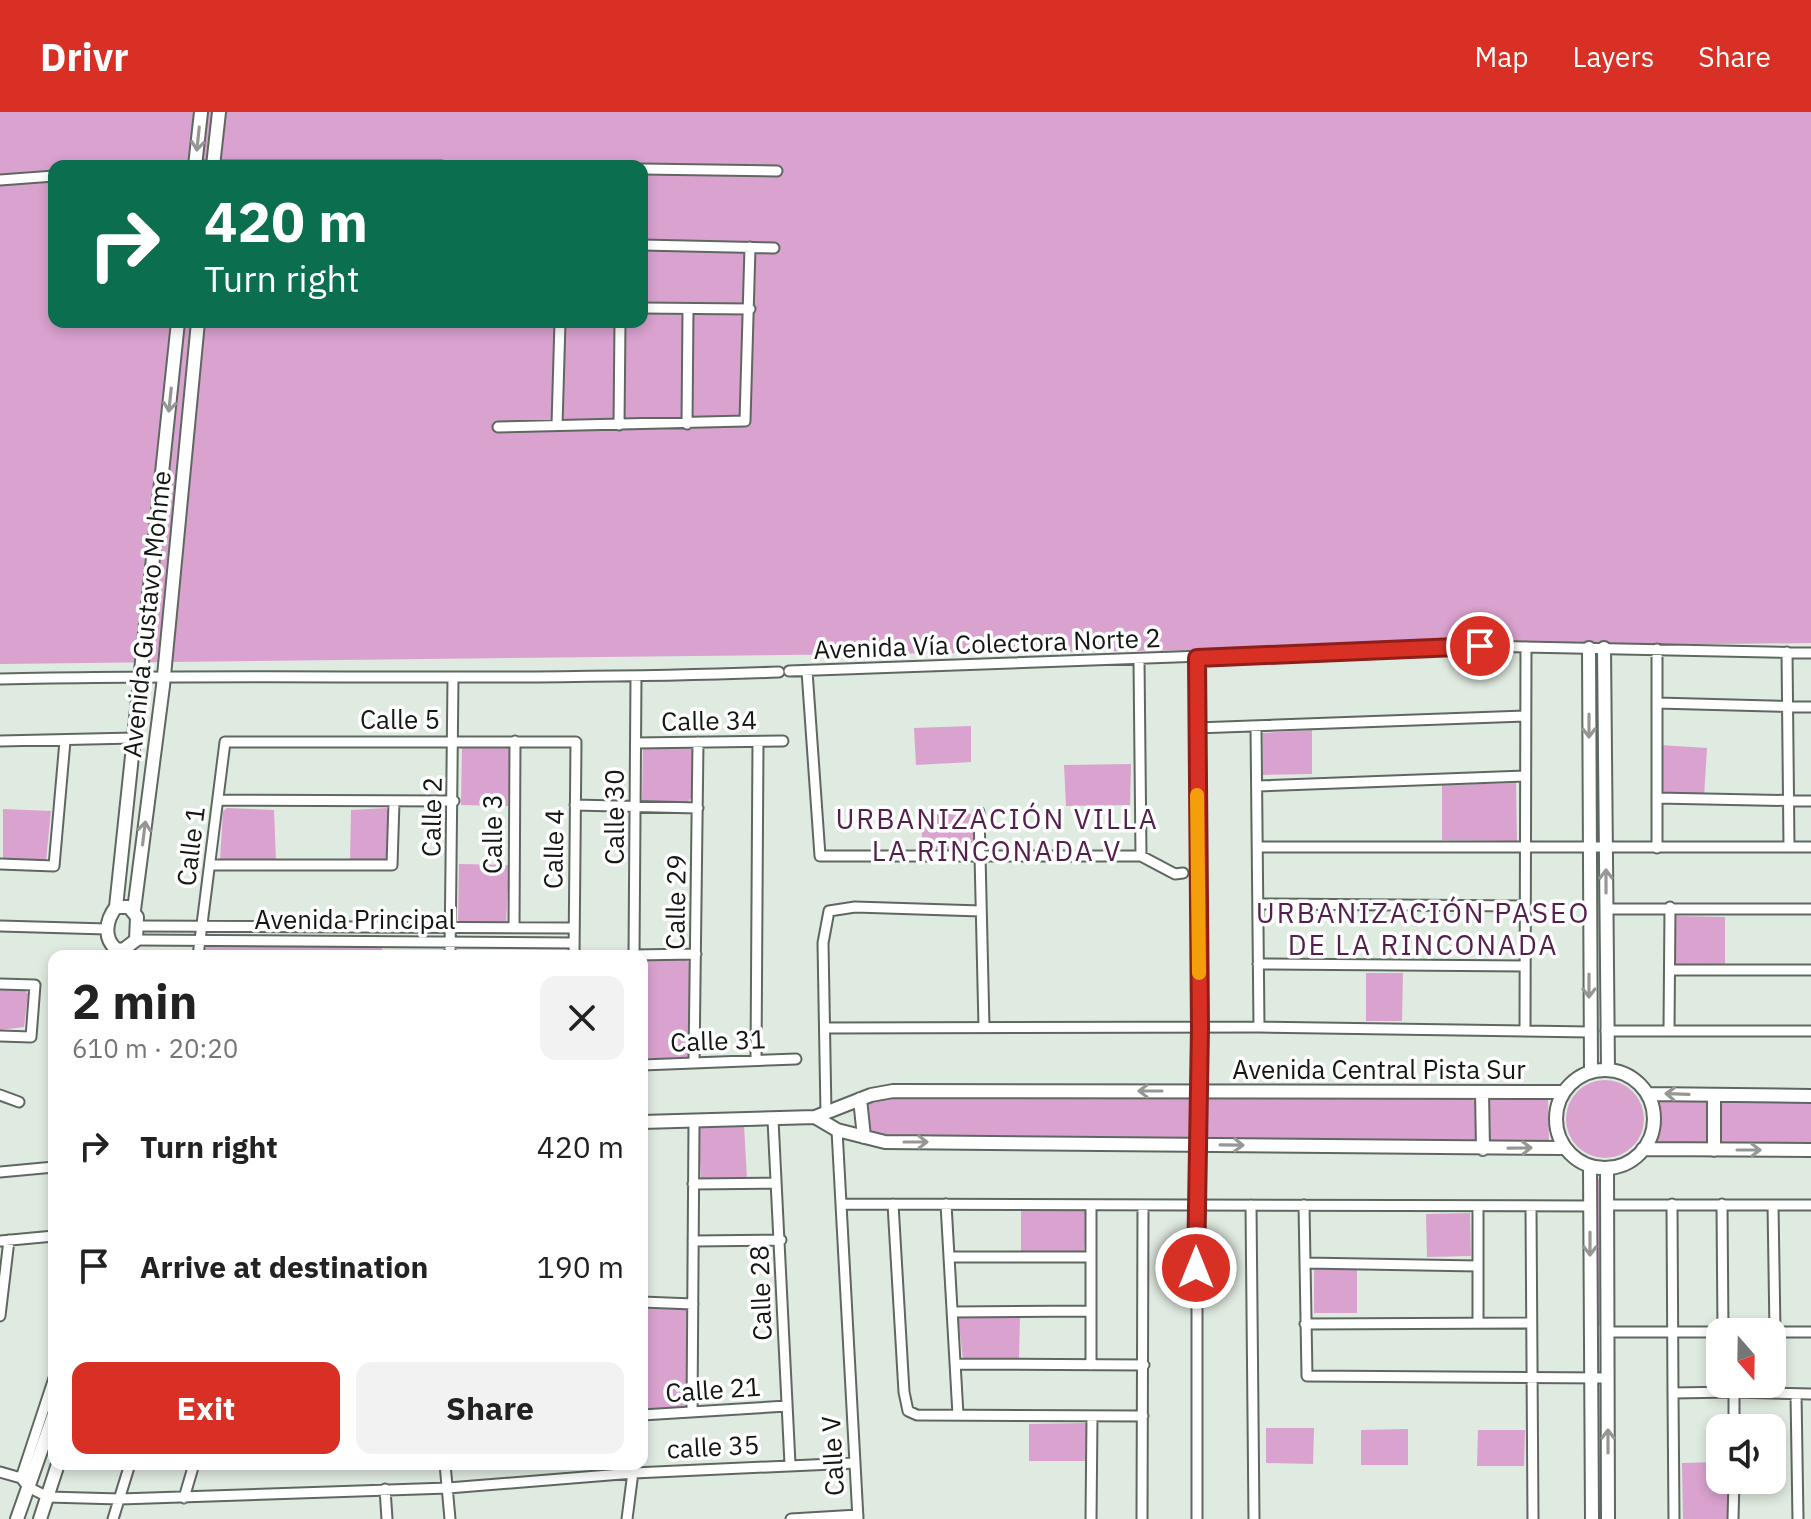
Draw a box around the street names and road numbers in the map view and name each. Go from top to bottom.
street label: Avenida Gustavo Mohme [114,469,178,759]
street label: Avenida Vía Colectora Norte 2 [813,620,1161,666]
street label: Calle 5 [360,702,440,736]
street label: Calle 34 [661,702,757,738]
street label: Calle 30 [597,769,631,865]
street label: Calle 2 [413,777,449,857]
street label: Calle 3 [475,794,509,874]
street label: Calle 1 [168,804,212,888]
street label: Calle 4 [535,809,571,889]
street label: Calle 29 [657,854,693,950]
street label: Avenida Principal [254,902,456,936]
street label: Calle 31 [670,1021,766,1059]
street label: Avenida Central Pista Sur [1232,1052,1526,1086]
street label: Calle 28 [741,1245,779,1341]
street label: Calle 21 [664,1369,762,1409]
street label: Calle V [813,1415,851,1497]
street label: calle 35 [666,1427,760,1465]

